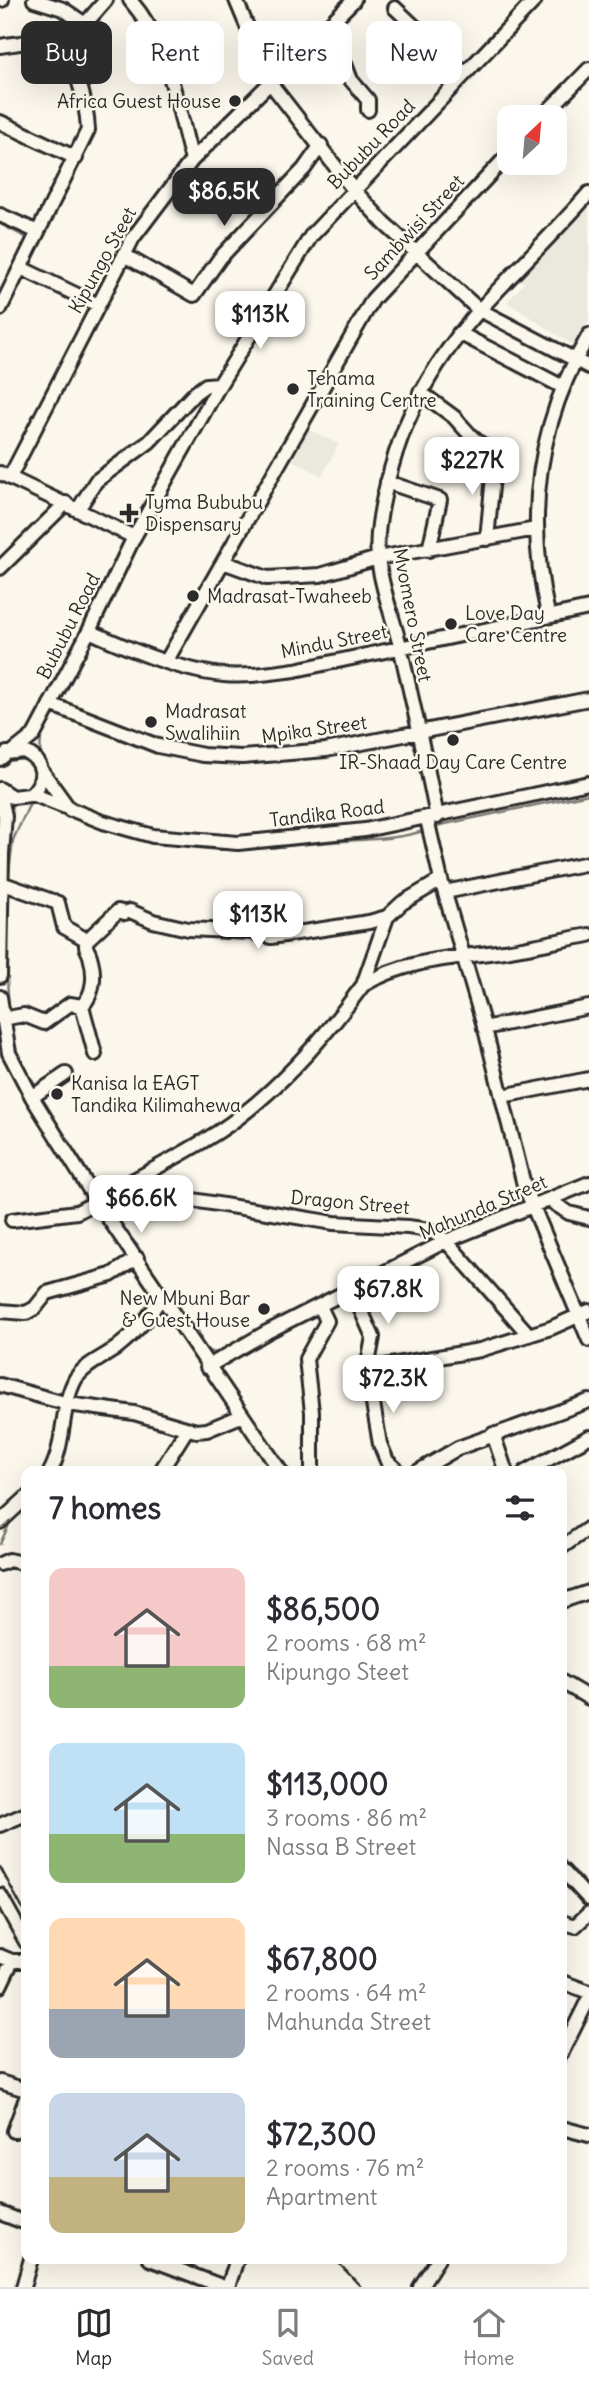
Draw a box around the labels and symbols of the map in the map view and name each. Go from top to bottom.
place label: Africa Guest House [57,89,221,113]
marker: Africa Guest House [227,93,243,109]
street label: Bububu Road [322,94,420,194]
north arrow [497,105,567,175]
pin: $86.5K [167,168,281,228]
street label: Sambwisi Street [359,169,469,285]
street label: Kipungo Steet [63,203,141,317]
pin: $113K [211,292,309,351]
place label: Tehama Training Centre [307,366,437,412]
marker: Tehama Training Centre [285,381,301,397]
pin: $227K [423,438,521,497]
place label: Tyma Bububu Dispensary [145,490,263,536]
marker: Tyma Bububu Dispensary [119,503,139,523]
street label: Mvomero Street [388,546,438,684]
street label: Bububu Road [31,569,105,683]
place label: Madrasat-Twaheeb [207,584,372,608]
marker: Madrasat-Twaheeb [185,588,201,604]
place label: Love Day Care Centre [465,601,567,647]
marker: Love Day Care Centre [443,616,459,632]
street label: Mindu Street [279,619,389,663]
place label: Madrasat Swalihiin [165,699,247,745]
street label: Mpika Street [260,710,368,748]
marker: Madrasat Swalihiin [143,714,159,730]
marker: IR-Shaad Day Care Centre [445,732,461,748]
place label: IR-Shaad Day Care Centre [339,750,567,774]
street label: Tandika Road [268,794,386,832]
pin: $113K [209,892,307,951]
place label: Kanisa la EAGT Tandika Kilimahewa [71,1071,241,1117]
marker: Kanisa la EAGT Tandika Kilimahewa [49,1086,65,1102]
street label: Mahunda Street [416,1169,550,1245]
pin: $66.6K [84,1176,198,1235]
street label: Dragon Street [290,1185,410,1219]
pin: $67.8K [331,1266,445,1326]
place label: New Mbuni Bar & Guest House [120,1286,250,1332]
marker: New Mbuni Bar & Guest House [256,1301,272,1317]
pin: $72.3K [336,1356,450,1415]

